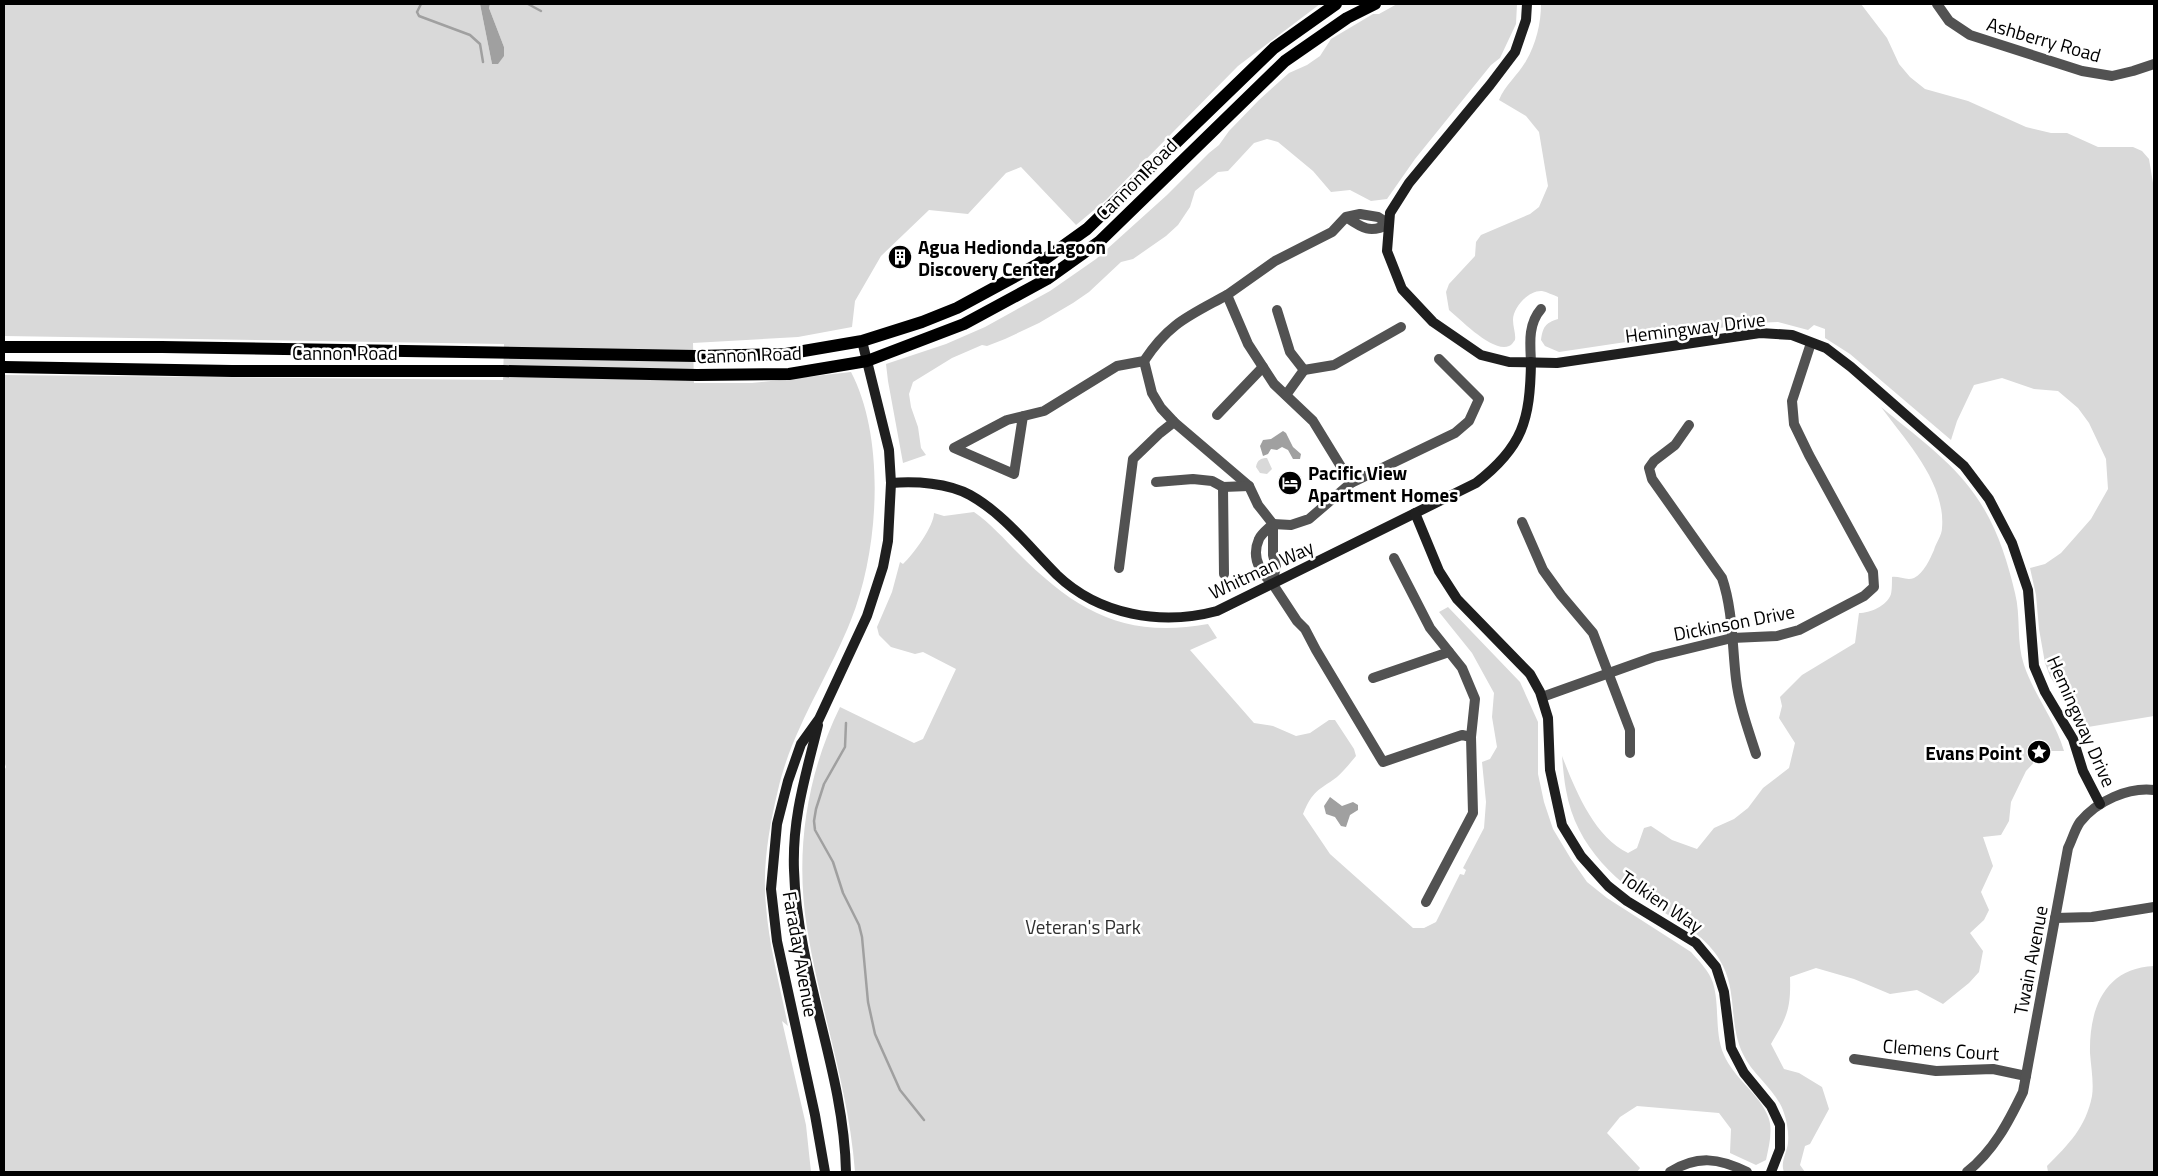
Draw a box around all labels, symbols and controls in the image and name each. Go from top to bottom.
street label: Ashberry Road [1983,9,2105,69]
street label: Cannon Road [1088,131,1184,227]
place label: Agua Hedionda Lagoon Discovery Center [918,232,1106,283]
building icon: Agua Hedionda Lagoon Discovery Center [887,244,913,270]
street label: Hemingway Drive [1623,304,1767,350]
street label: Cannon Road [292,338,398,367]
street label: Cannon Road [696,338,802,370]
place label: Pacific View Apartment Homes [1308,458,1458,509]
hotel icon: Pacific View Apartment Homes [1277,470,1303,496]
street label: Whitman Way [1204,532,1318,606]
street label: Dickinson Drive [1671,596,1797,648]
street label: Hemingway Drive [2040,651,2124,791]
place label: Evans Point [1925,738,2022,767]
place icon: Evans Point [2026,739,2052,765]
street label: Tolkien Way [1614,862,1710,940]
street label: Faraday Avenue [776,889,826,1019]
street label: Twain Avenue [2005,903,2055,1017]
park label: Veteran's Park [1025,912,1141,941]
street label: Clemens Court [1882,1030,2000,1068]

